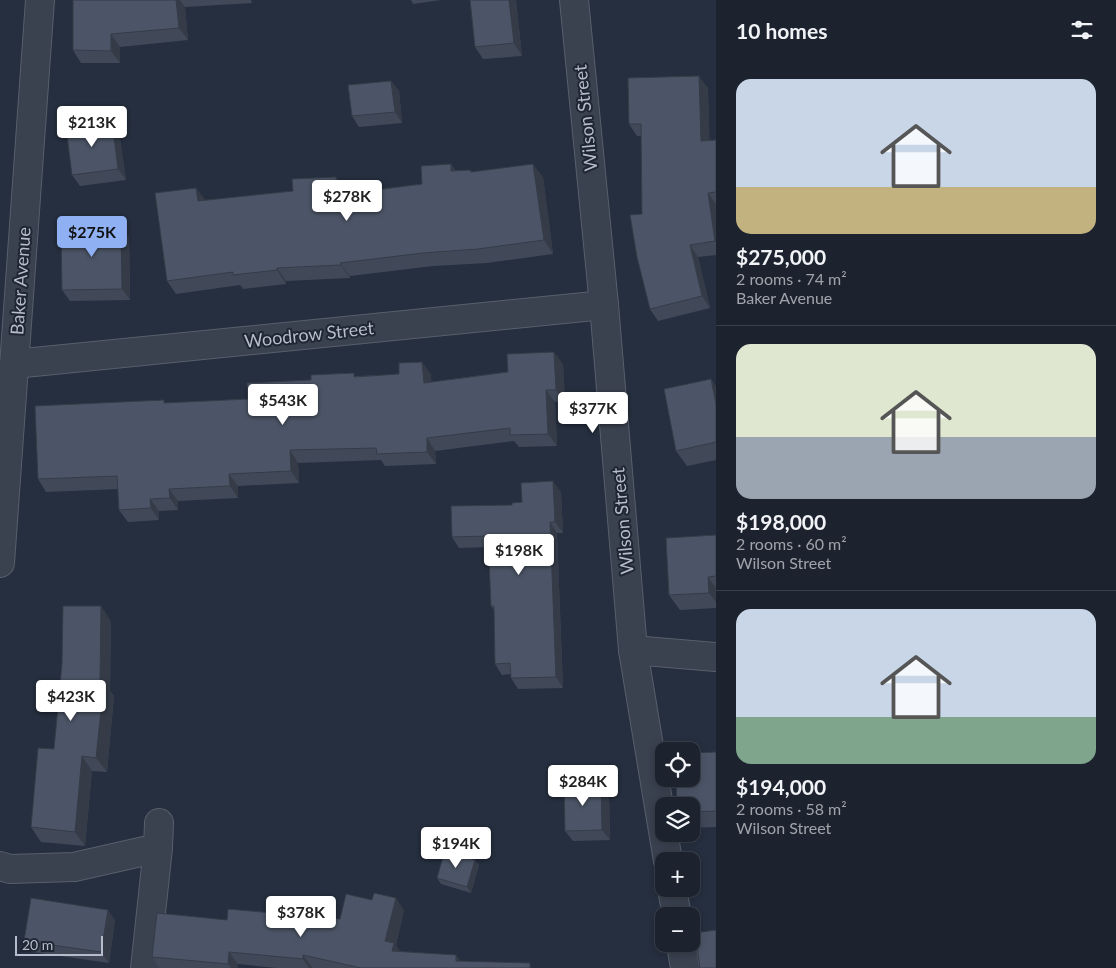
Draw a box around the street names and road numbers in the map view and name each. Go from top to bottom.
street label: Wilson Street [568,63,602,172]
street label: Baker Avenue [5,226,35,336]
street label: Woodrow Street [243,316,375,352]
street label: Wilson Street [606,466,638,575]

